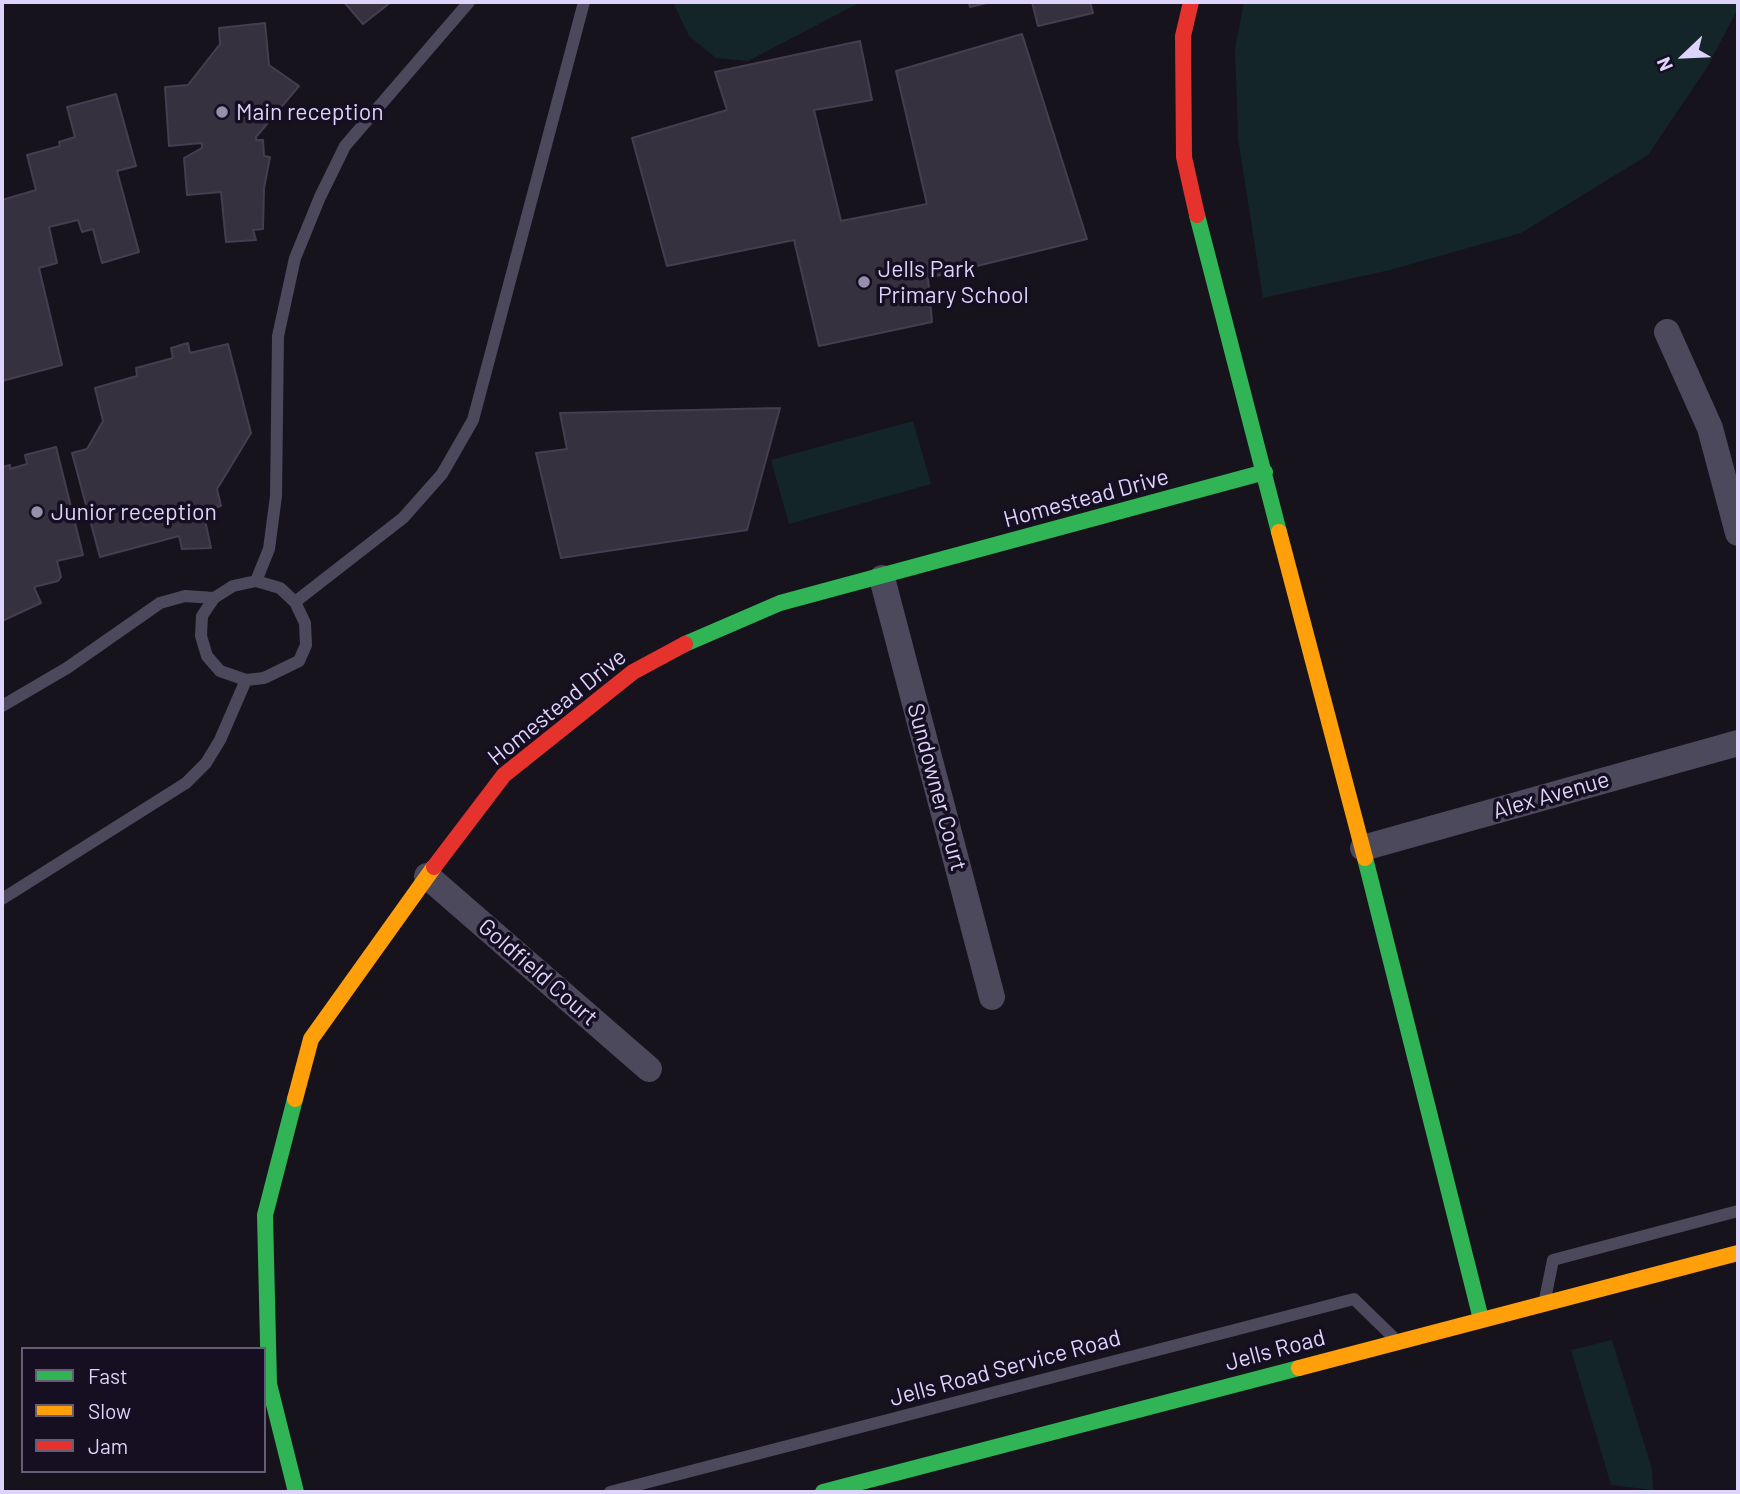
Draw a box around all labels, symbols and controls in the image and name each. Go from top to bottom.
north arrow [1649,21,1719,91]
text: N [1651,54,1677,75]
place label: Main reception [236,98,384,126]
marker: Main reception [214,104,230,120]
place label: Jells Park Primary School [878,255,1029,309]
marker: Jells Park Primary School [856,274,872,290]
street label: Homestead Drive [1000,463,1172,533]
place label: Junior reception [51,498,217,526]
marker: Junior reception [29,504,45,520]
street label: Homestead Drive [482,643,632,771]
street label: Sundowner Court [901,700,973,874]
street label: Alex Avenue [1490,765,1612,825]
street label: Goldfield Court [473,913,603,1031]
street label: Jells Road [1222,1323,1328,1377]
street label: Jells Road Service Road [886,1324,1124,1412]
legend [21,1347,266,1473]
text: Fast [88,1363,128,1388]
text: Slow [88,1398,131,1423]
text: Jam [88,1433,128,1458]

